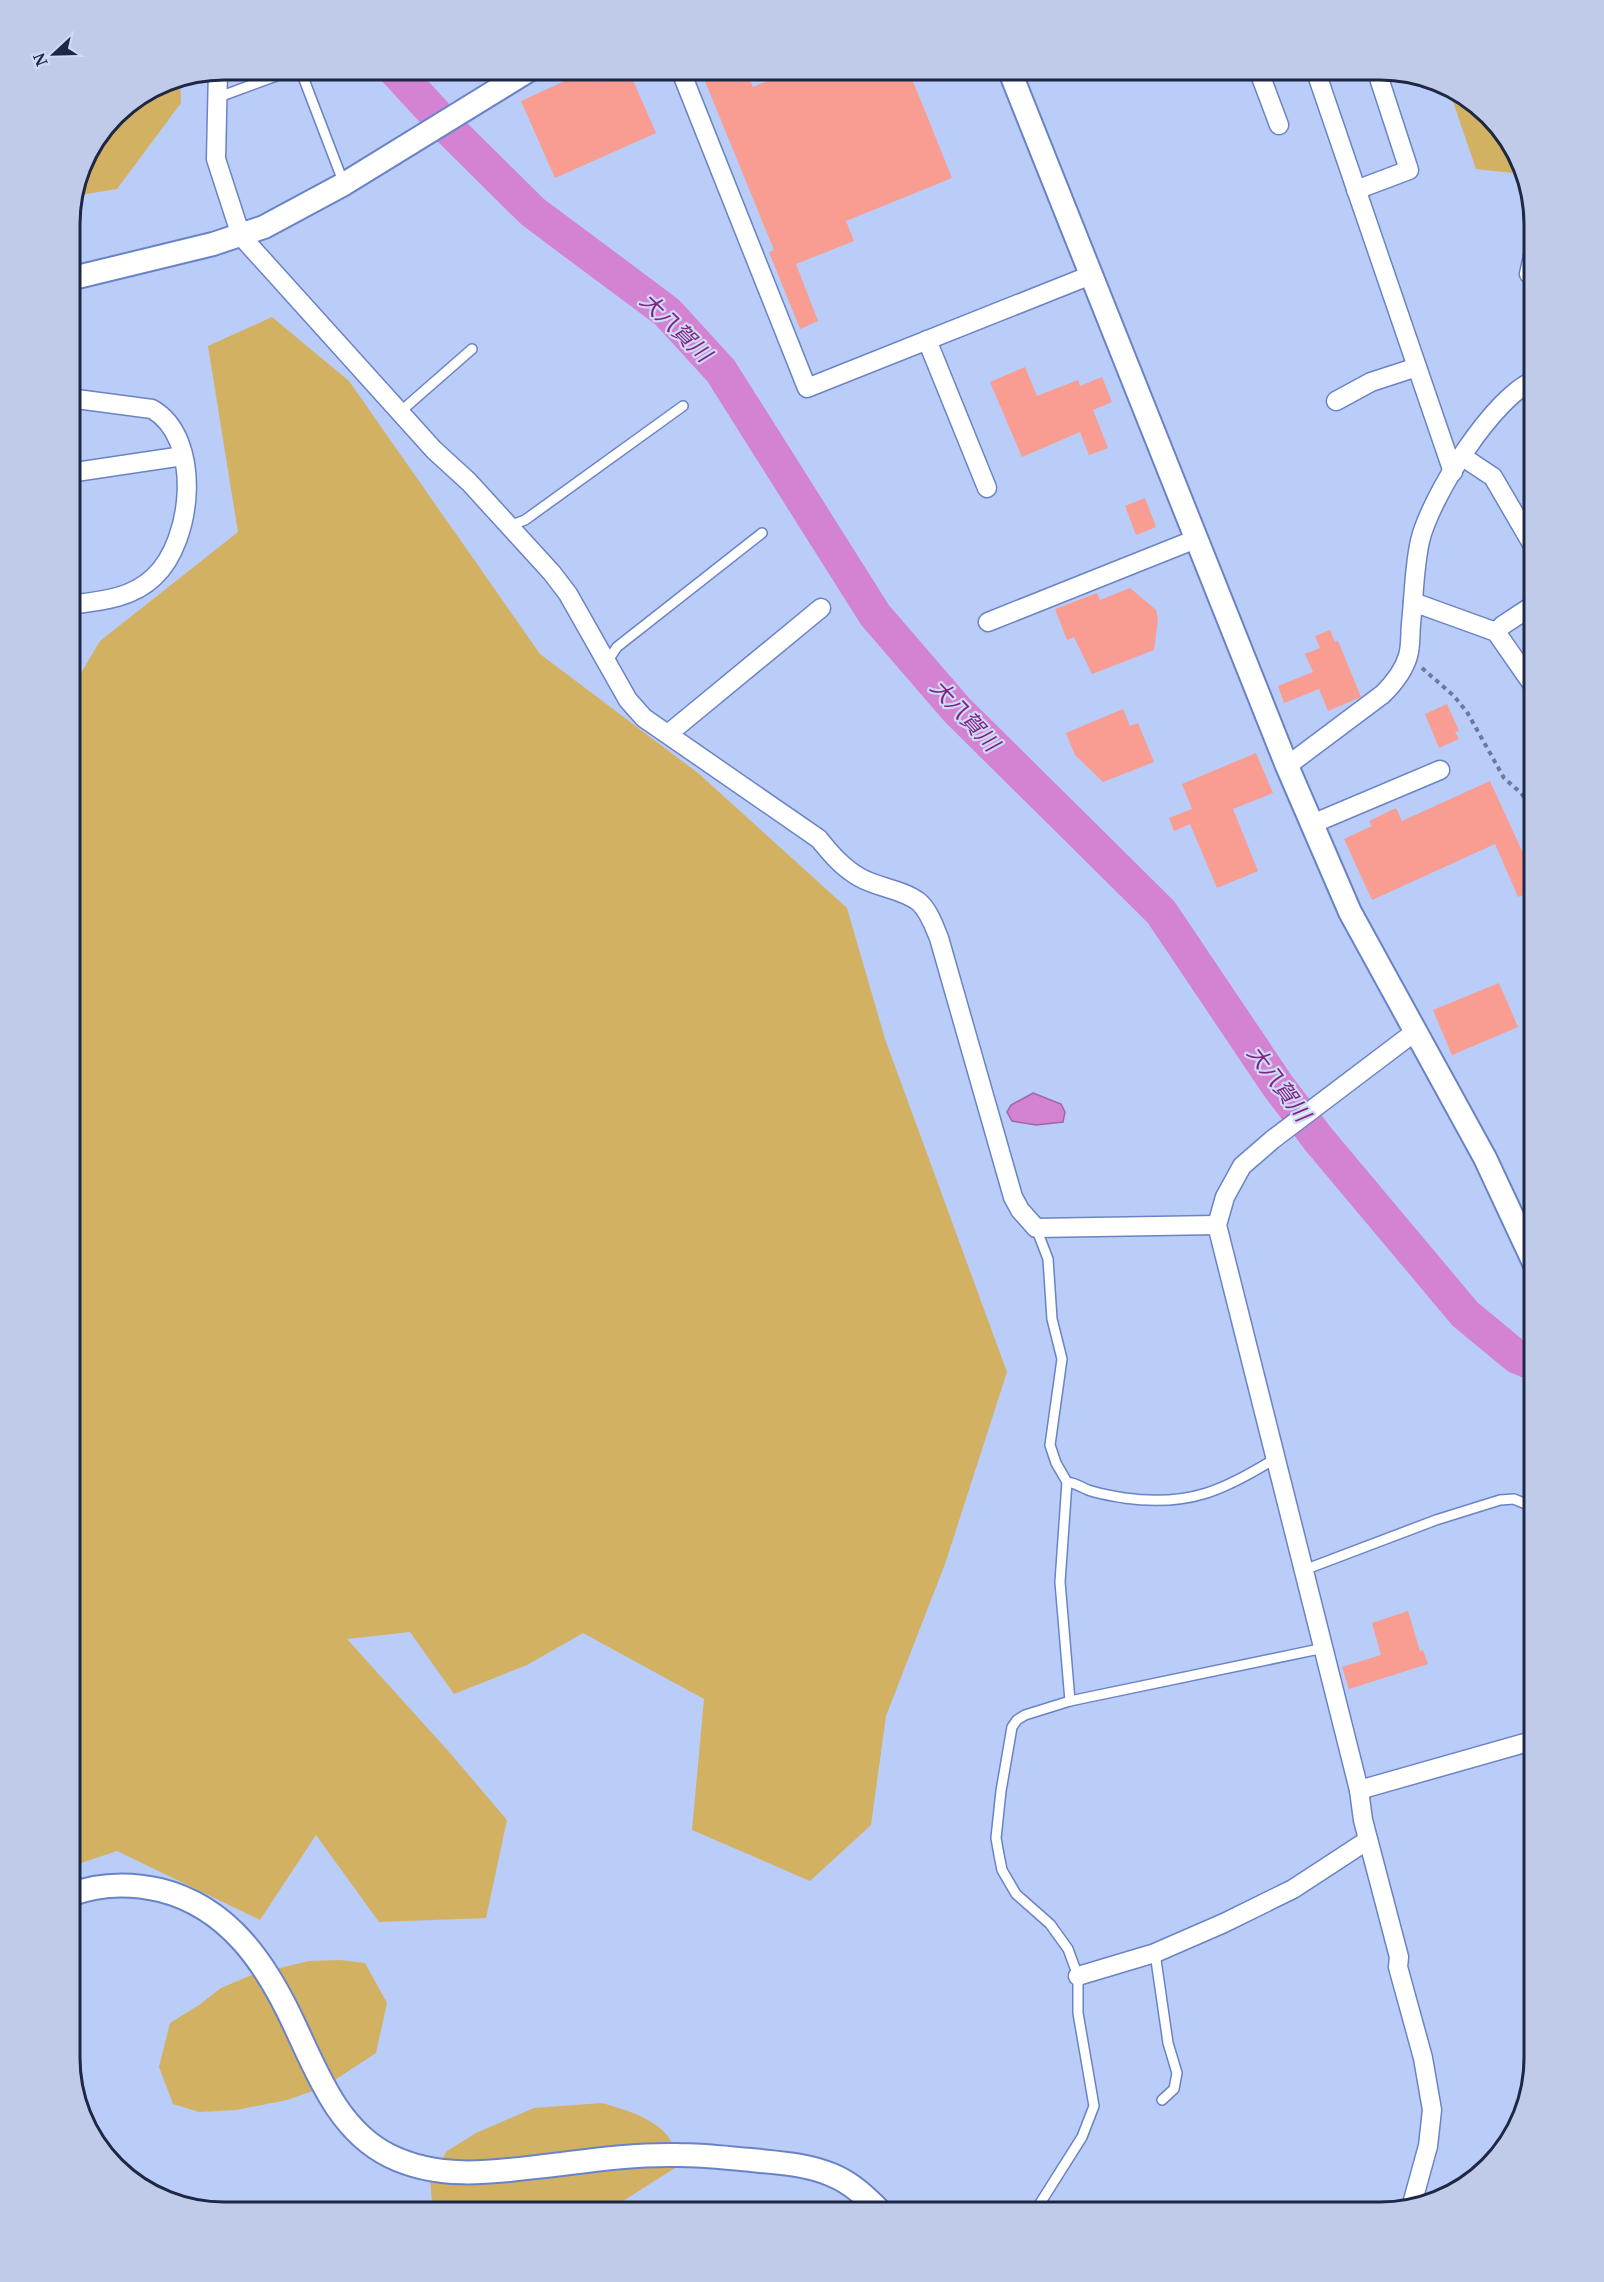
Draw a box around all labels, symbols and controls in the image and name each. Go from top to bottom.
north arrow [24,24,84,84]
text: N [27,49,53,70]
water label: 大八賀川 [635,285,720,369]
water label: 大八賀川 [925,672,1008,758]
water label: 大八賀川 [1241,1038,1319,1128]

